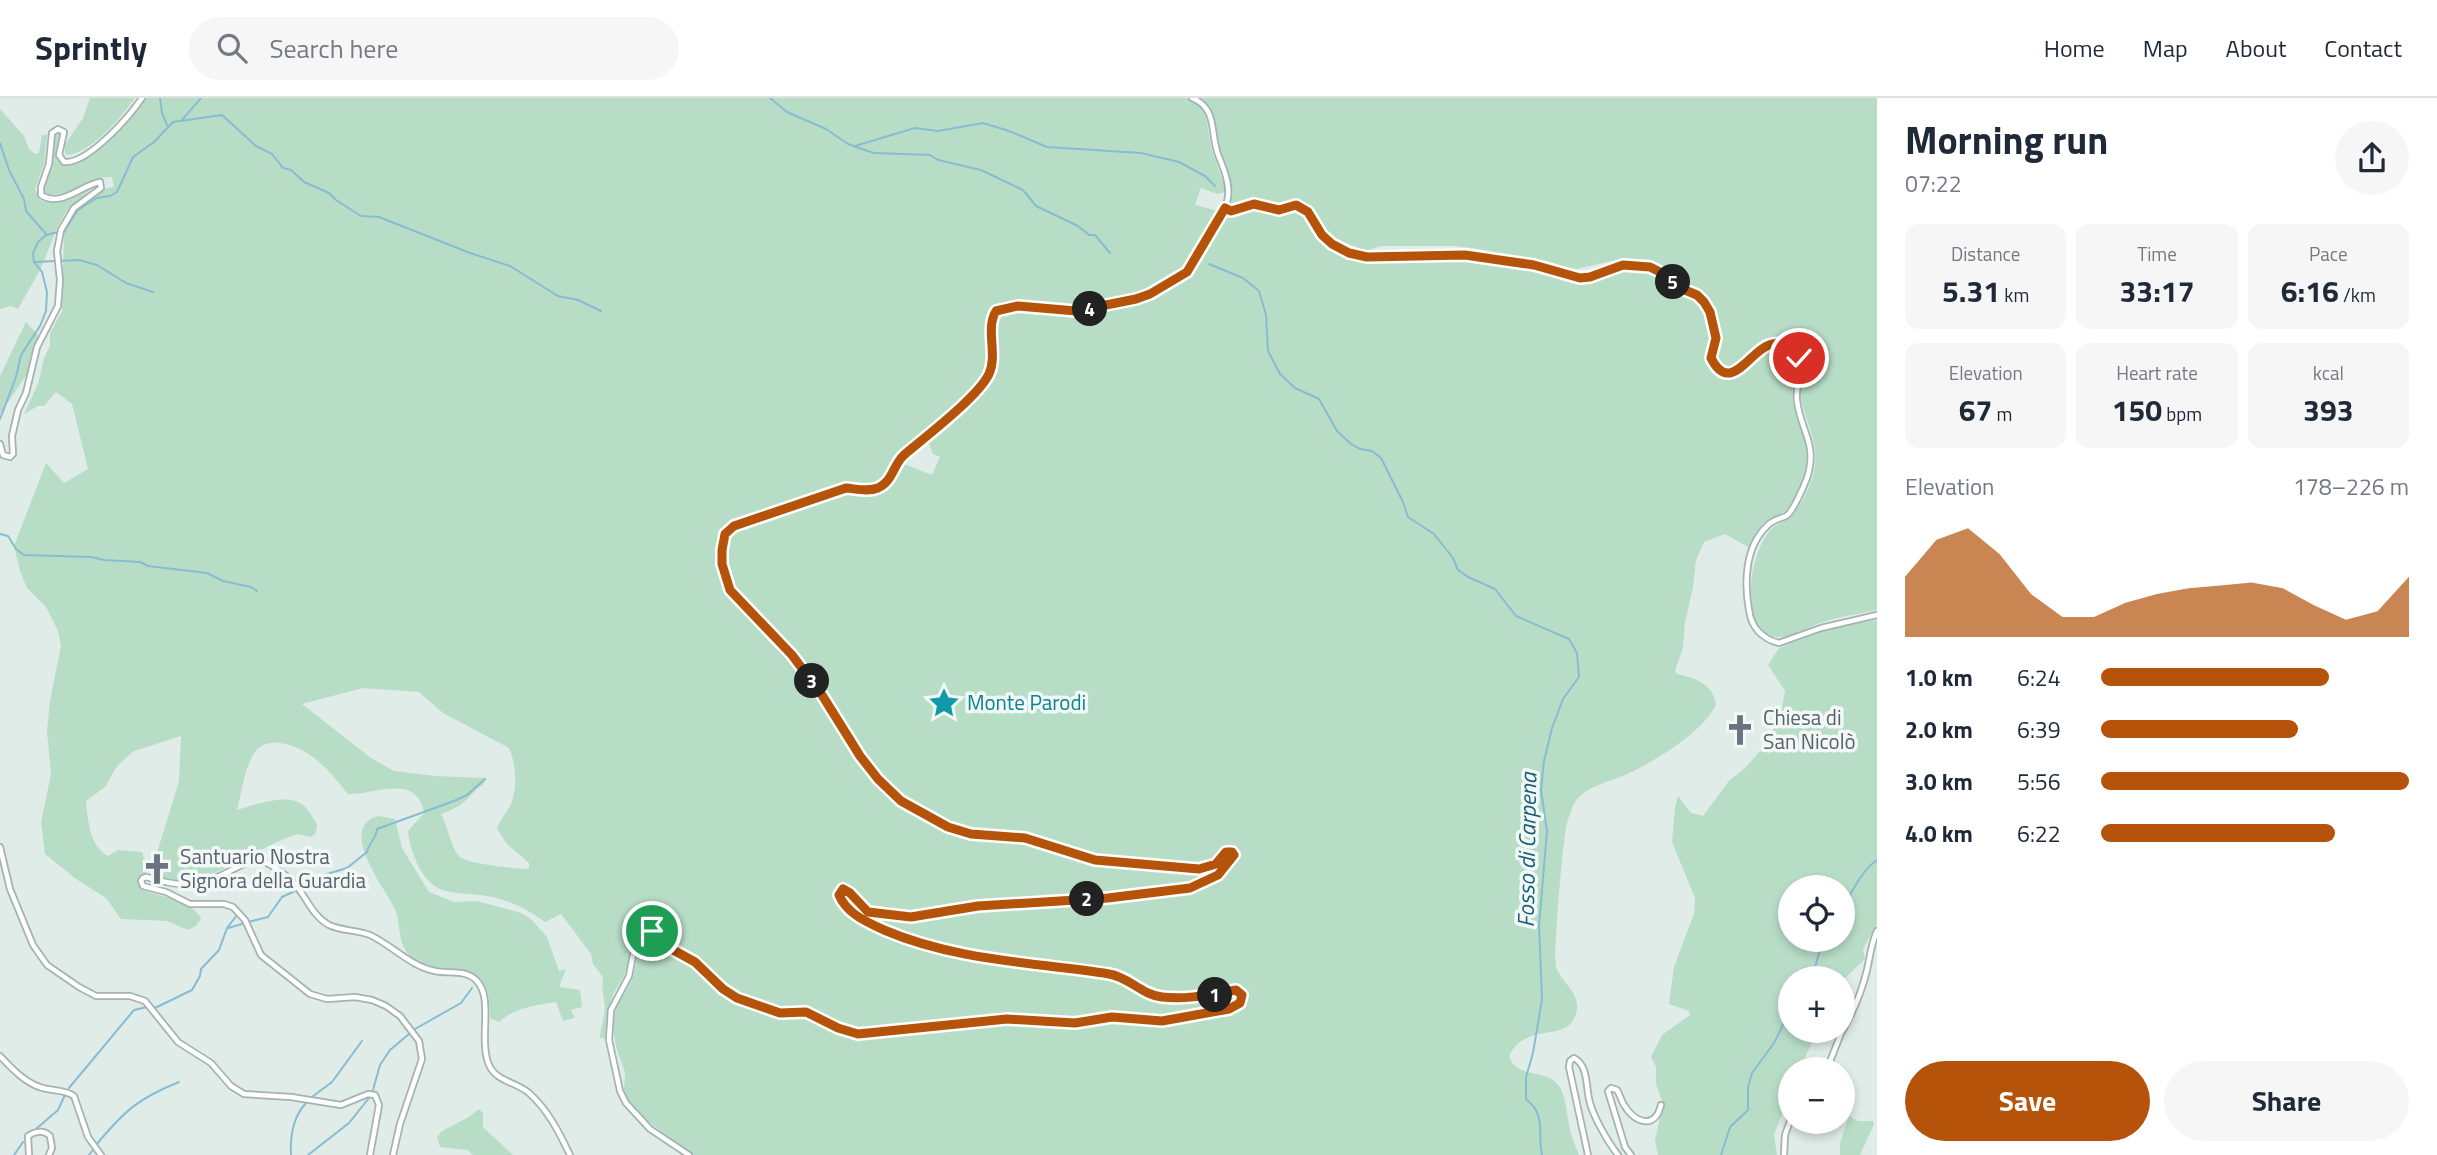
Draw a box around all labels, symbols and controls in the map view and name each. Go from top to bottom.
search box [189,17,679,80]
text: Sprintly [35,23,147,73]
icon: search [213,29,251,67]
text: Search here [269,29,398,68]
text: Home [2044,30,2105,66]
text: Map [2143,30,2188,66]
text: About [2226,30,2286,66]
text: Contact [2324,30,2402,66]
text: Morning run [1905,111,2108,169]
button: share [2335,121,2409,195]
text: 07:22 [1905,166,1962,201]
text: Distance [1951,239,2020,268]
text: Time [2137,239,2177,268]
text: Pace [2309,239,2348,268]
pin: 5 [1656,264,1690,300]
text: 5 [1667,267,1678,296]
text: 5.31 [1942,268,2000,314]
text: 33:17 [2120,268,2194,314]
text: 6:16 [2281,268,2339,314]
text: km [2000,280,2029,309]
text: /km [2339,280,2376,309]
pin: 4 [1072,292,1108,326]
text: 4 [1084,294,1095,323]
pin [1769,328,1829,388]
icon: check [1780,339,1818,377]
text: Elevation [1949,358,2023,387]
text: Heart rate [2116,358,2198,387]
text: kcal [2313,358,2344,387]
text: 67 [1959,387,1992,433]
text: 150 [2112,387,2162,433]
text: 393 [2303,387,2354,433]
text: m [1992,399,2013,428]
text: bpm [2162,399,2202,428]
text: Elevation [1905,469,1994,504]
text: 178–226 m [2293,469,2409,504]
text: 1.0 km [1905,660,1973,695]
text: 6:24 [2017,660,2061,695]
pin: 3 [794,664,830,698]
text: 3 [806,666,817,695]
place icon: Monte Parodi [927,686,961,720]
place label: Monte Parodi [967,686,1086,718]
place label: Chiesa di San Nicolò [1763,701,1856,757]
text: 2.0 km [1905,712,1973,747]
text: 6:39 [2017,712,2061,747]
church icon: Chiesa di San Nicolò [1723,713,1757,747]
text: 3.0 km [1905,764,1973,799]
text: 5:56 [2017,764,2061,799]
water label: Fosso di Carpena [1508,771,1545,928]
text: 4.0 km [1905,816,1973,851]
text: 6:22 [2017,816,2061,851]
place label: Santuario Nostra Signora della Guardia [180,840,366,896]
church icon: Santuario Nostra Signora della Guardia [140,852,174,886]
map controls [1778,875,1855,1134]
button: locate [1778,875,1855,952]
pin: 2 [1070,882,1104,916]
text: 2 [1081,884,1092,913]
pin [622,901,682,961]
icon: arrive [633,912,671,950]
button: + [1778,966,1855,1043]
pin: 1 [1198,978,1232,1012]
text: 1 [1209,980,1220,1009]
button: − [1778,1057,1855,1134]
button: Save [1905,1061,2150,1141]
button: Share [2164,1061,2409,1141]

